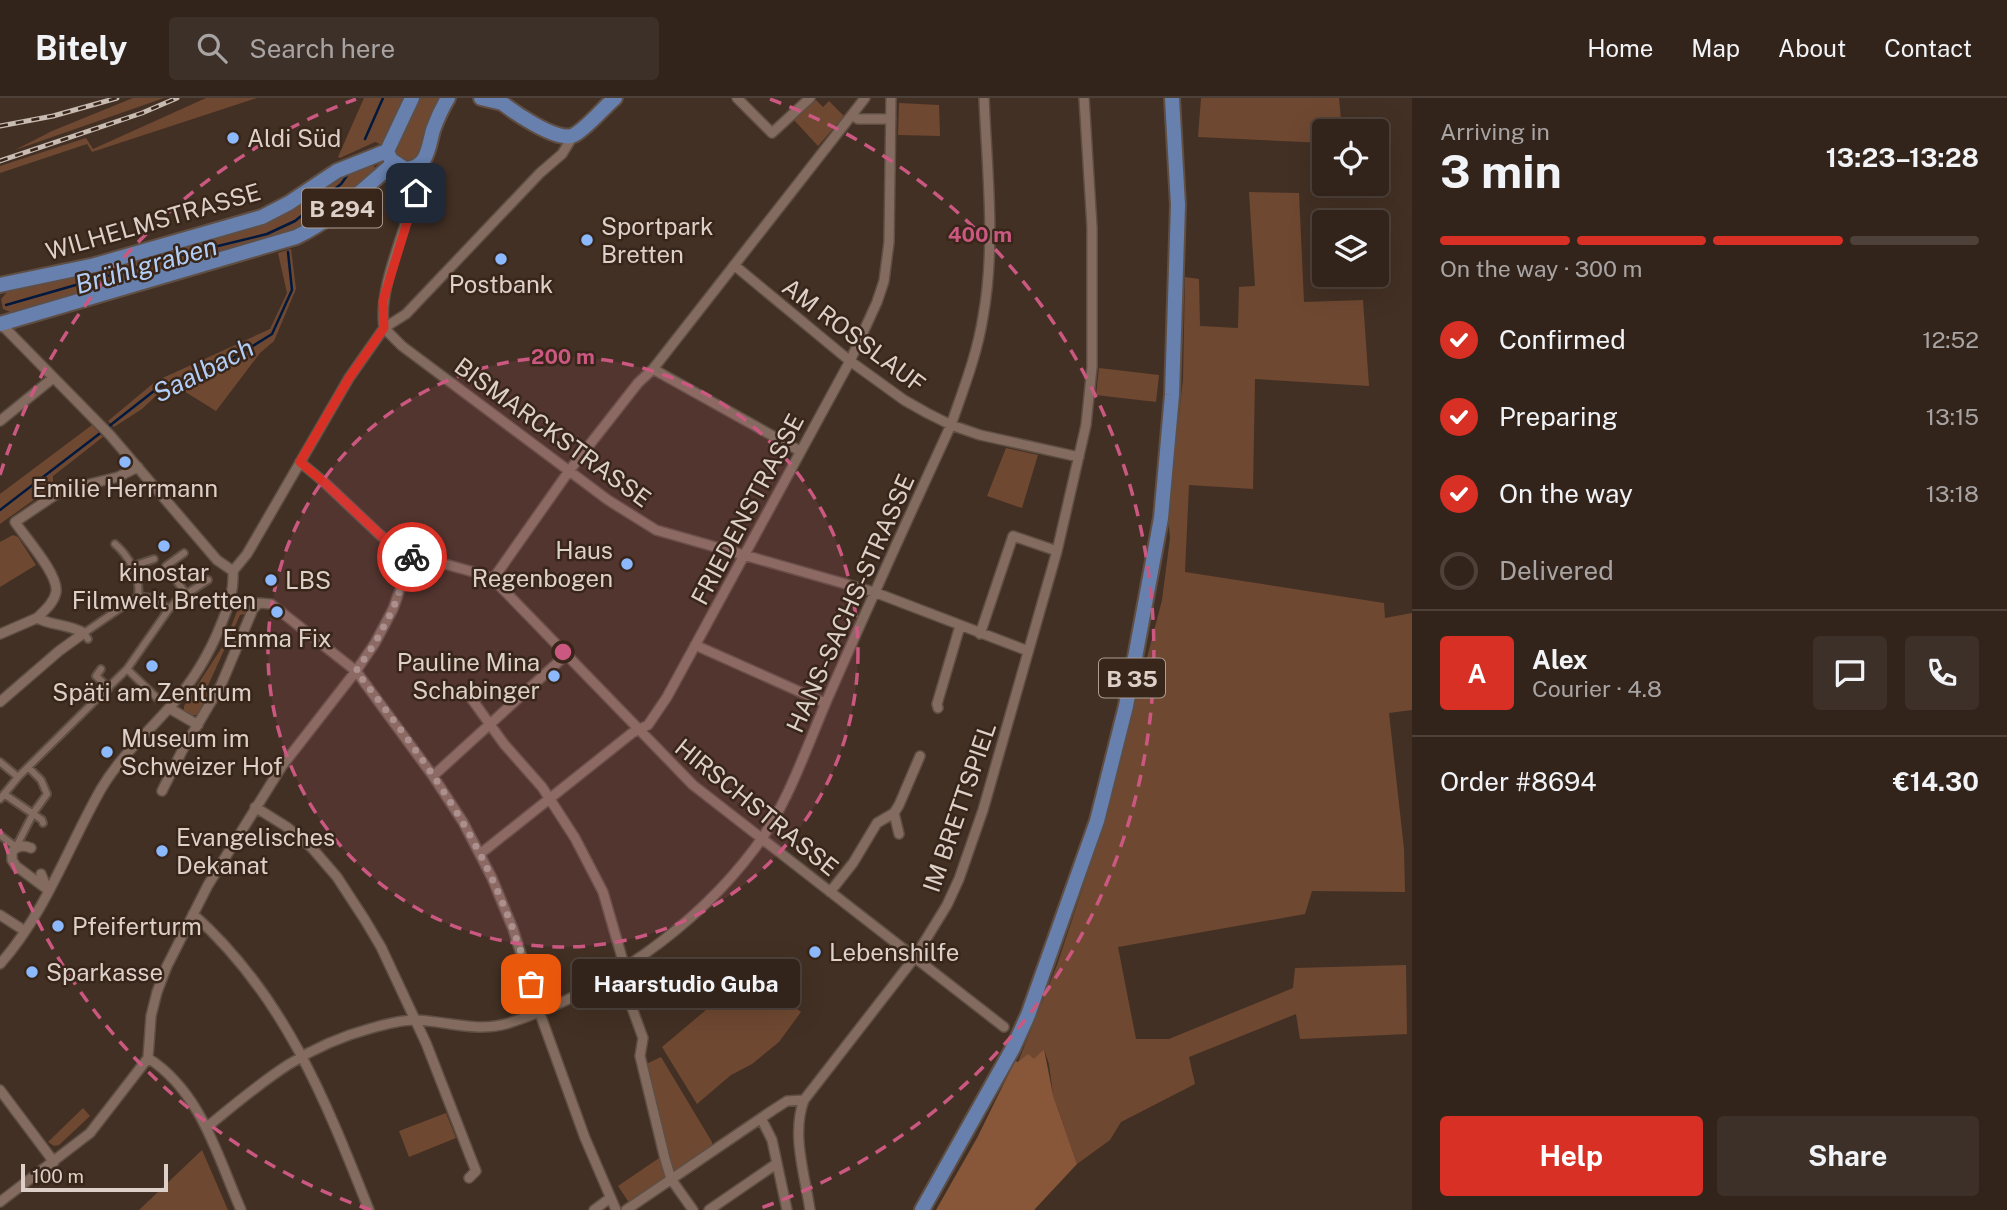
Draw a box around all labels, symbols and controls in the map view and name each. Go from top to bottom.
search box [169,17,659,80]
text: Bitely [35,29,127,67]
icon: search [193,29,231,67]
text: Search here [249,33,395,64]
text: Home [1587,34,1653,62]
text: Map [1691,34,1740,62]
text: About [1778,34,1846,62]
text: Contact [1884,34,1972,62]
text: Arriving in [1440,118,1550,145]
map controls [1312,119,1389,287]
button: locate [1312,119,1389,196]
place label: Aldi Süd [247,124,341,152]
marker: Aldi Süd [225,130,241,146]
text: 13:23–13:28 [1826,142,1979,173]
text: 3 min [1440,144,1562,198]
pin [386,163,446,223]
icon: home [397,174,435,212]
street label: WILHELMSTRASSE [42,177,264,265]
road number: B 294 [302,188,382,228]
button: layers [1312,210,1389,287]
place label: Sportpark Bretten [601,212,714,268]
text: 400 m [948,222,1012,247]
water label: Brühlgraben [71,230,221,300]
marker: Sportpark Bretten [579,232,595,248]
marker: Postbank [493,251,509,267]
text: On the way · 300 m [1440,255,1642,282]
place label: Postbank [449,270,553,298]
street label: AM ROSSLAUF [777,272,931,398]
icon: check [1440,321,1478,359]
text: Confirmed [1499,324,1626,355]
text: 12:52 [1922,326,1979,353]
water label: Saalbach [147,331,259,409]
text: 200 m [531,344,595,369]
street label: BISMARCKSTRASSE [449,351,657,513]
icon: check [1440,398,1478,436]
text: Preparing [1499,401,1618,432]
text: 13:15 [1926,403,1979,430]
street label: FRIEDENSTRASSE [685,409,809,609]
marker: Emilie Herrmann [117,454,133,470]
street label: HANS-SACHS-STRASSE [780,470,920,736]
place label: Emilie Herrmann [32,474,218,502]
icon: check [1440,475,1478,513]
text: On the way [1499,478,1633,509]
text: 13:18 [1926,480,1979,507]
courier [377,522,447,592]
place label: Haus Regenbogen [472,536,613,592]
marker: kinostar Filmwelt Bretten [156,538,172,554]
icon: bike [393,538,431,576]
text: Delivered [1499,555,1614,586]
marker: Haus Regenbogen [619,556,635,572]
place label: kinostar Filmwelt Bretten [72,558,256,614]
place label: LBS [285,566,331,594]
marker: LBS [263,572,279,588]
marker: Emma Fix [269,604,285,620]
place label: Emma Fix [223,624,331,652]
button: chat [1813,636,1887,710]
button: phone [1905,636,1979,710]
centre of rings [551,640,575,664]
text: Alex [1532,644,1588,675]
place label: Pauline Mina Schabinger [397,648,540,704]
marker: Späti am Zentrum [144,658,160,674]
road number: B 35 [1099,658,1165,698]
text: A [1468,658,1486,689]
marker: Pauline Mina Schabinger [546,668,562,684]
text: Courier · 4.8 [1532,675,1662,702]
place label: Späti am Zentrum [52,678,252,706]
street label: IM BRETTSPIEL [917,718,1001,896]
place label: Museum im Schweizer Hof [121,724,283,780]
street label: HIRSCHSTRASSE [670,733,844,881]
marker: Museum im Schweizer Hof [99,744,115,760]
text: Order #8694 [1440,766,1596,797]
text: €14.30 [1893,766,1979,797]
place label: Evangelisches Dekanat [176,823,335,879]
marker: Evangelisches Dekanat [154,843,170,859]
place label: Pfeiferturm [72,912,202,940]
marker: Pfeiferturm [50,918,66,934]
place label: Lebenshilfe [829,938,959,966]
marker: Lebenshilfe [807,944,823,960]
pin [501,954,561,1014]
place label: Sparkasse [46,958,163,986]
callout: Haarstudio Guba [573,960,800,1008]
marker: Sparkasse [24,964,40,980]
icon: bag [512,965,550,1003]
text: Haarstudio Guba [593,970,779,997]
button: Help [1440,1116,1703,1196]
button: Share [1717,1116,1979,1196]
scale bar [21,1161,168,1193]
text: 100 m [32,1165,84,1187]

